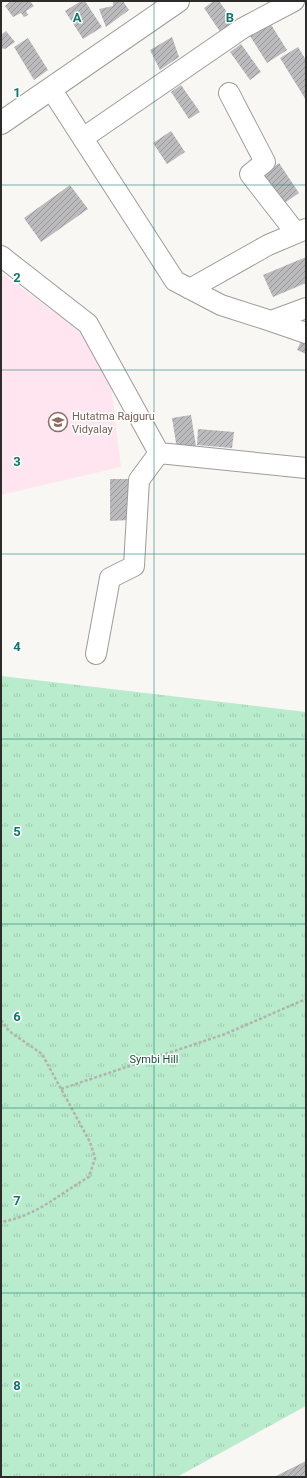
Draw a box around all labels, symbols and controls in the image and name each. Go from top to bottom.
text: A [73,10,82,25]
text: B [226,10,234,25]
text: 1 [13,85,21,100]
text: 2 [13,270,21,285]
place label: Hutatma Rajguru Vidyalay [72,410,155,436]
school or university icon: Hutatma Rajguru Vidyalay [47,411,69,433]
text: 3 [13,454,21,469]
text: 4 [13,639,21,654]
text: 5 [13,824,21,839]
text: 6 [13,1009,21,1024]
park label: Symbi Hill [130,1053,178,1066]
text: 7 [13,1193,21,1208]
text: 8 [13,1378,21,1393]

